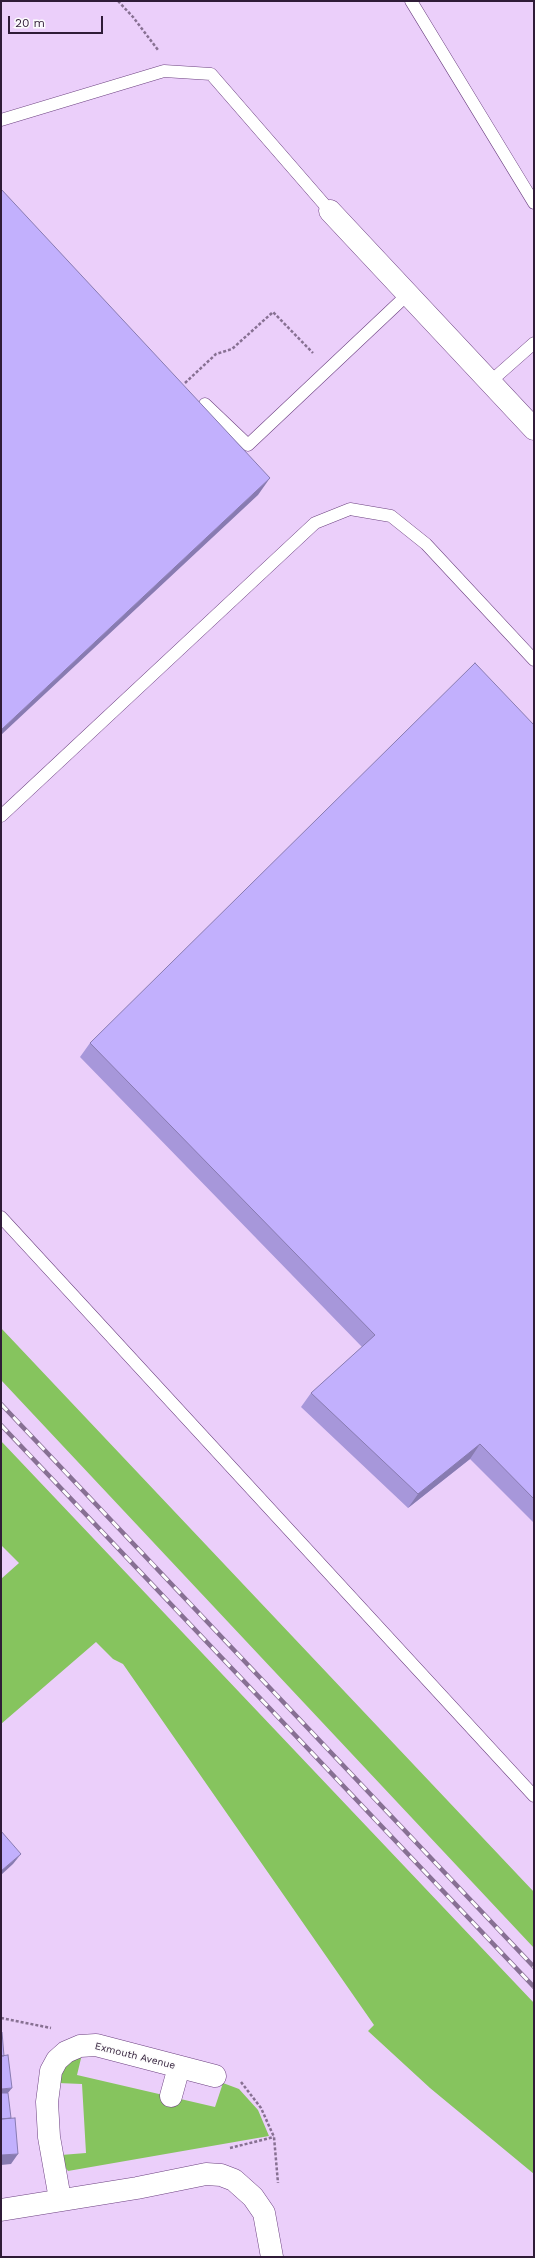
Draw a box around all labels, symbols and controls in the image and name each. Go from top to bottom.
scale bar [10,8,105,34]
text: 20 m [15,16,45,30]
street label: Exmouth Avenue [93,2040,177,2072]

